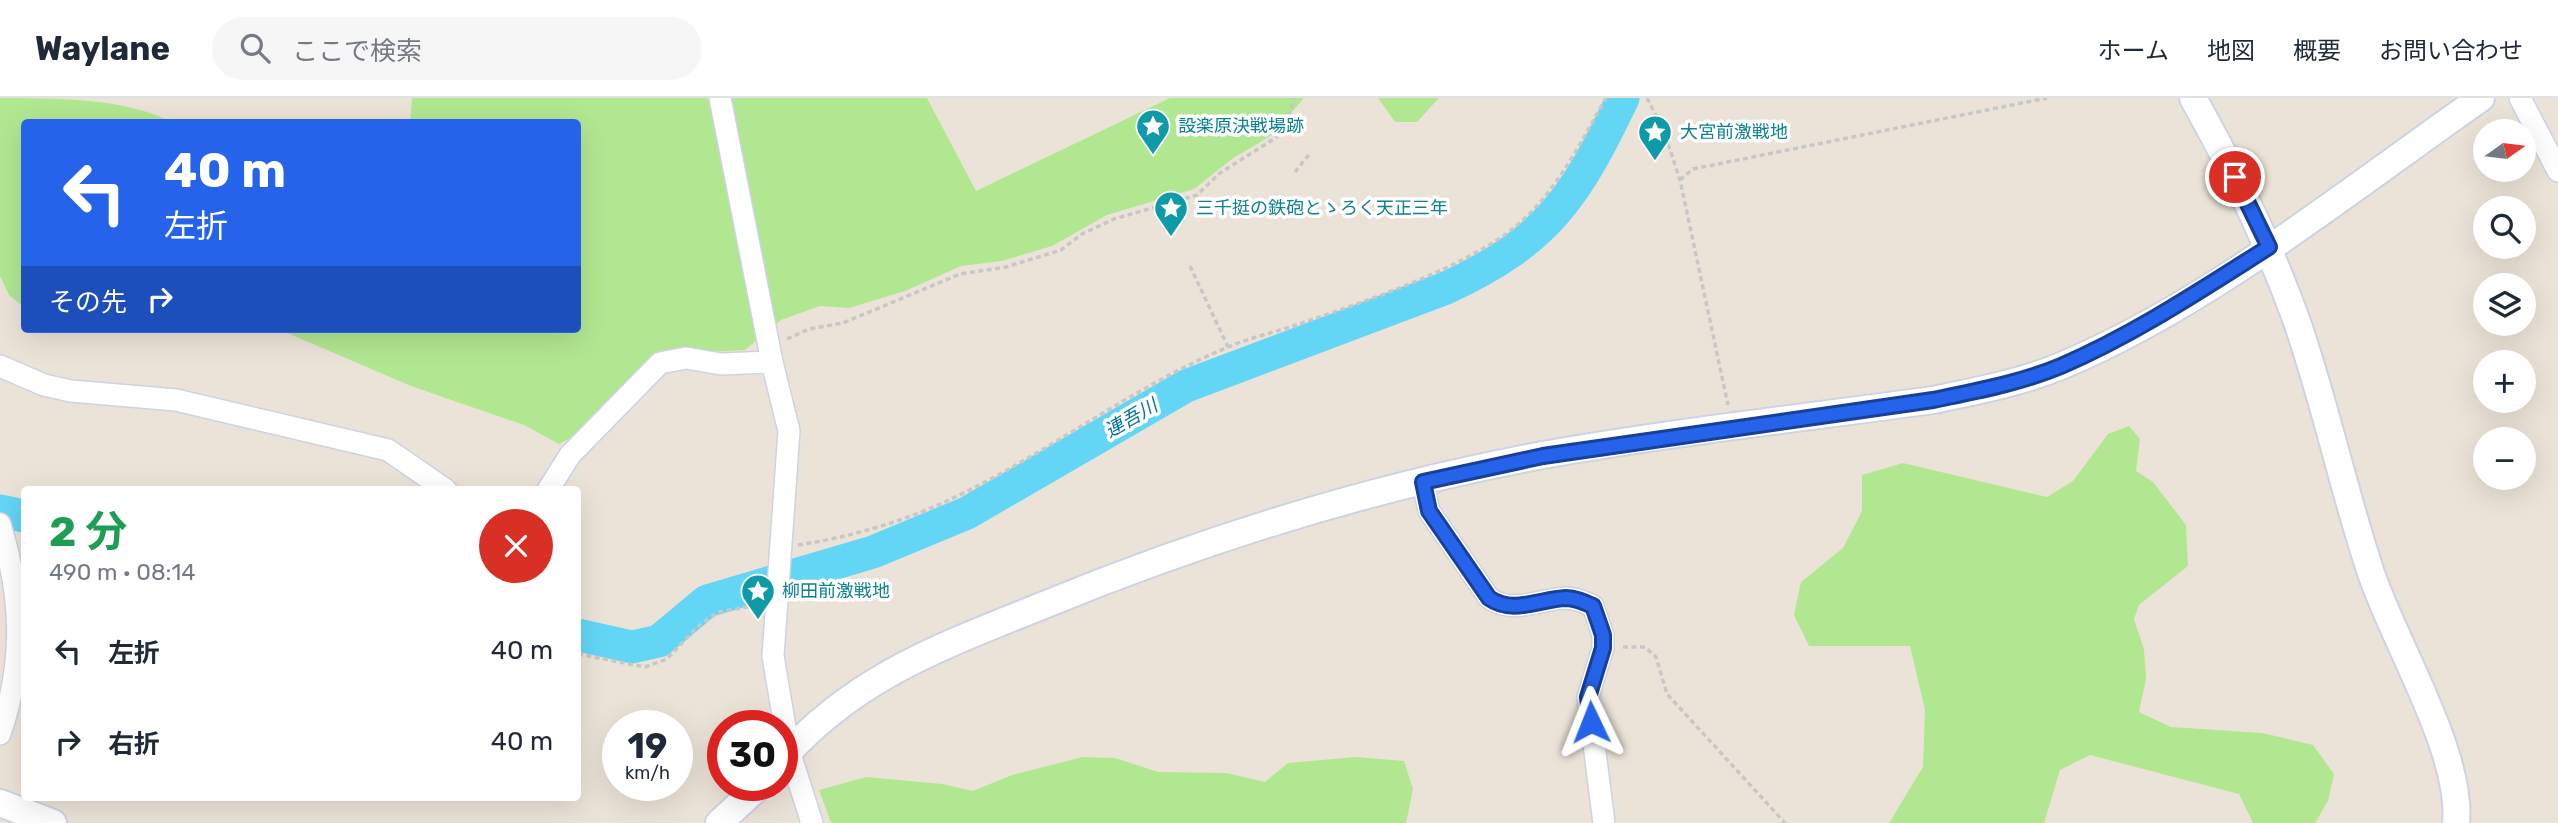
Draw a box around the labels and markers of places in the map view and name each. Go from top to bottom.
place icon: 設楽原決戦場跡 [1134,107,1172,156]
place icon: 大宮前激戦地 [1636,113,1674,162]
place label: 設楽原決戦場跡 [1178,115,1304,137]
place label: 大宮前激戦地 [1680,121,1788,143]
pin [2205,147,2265,207]
place icon: 三千挺の鉄砲とゝろく天正三年 [1152,189,1190,238]
place label: 三千挺の鉄砲とゝろく天正三年 [1196,197,1448,219]
place icon: 柳田前激戦地 [739,572,777,621]
place label: 柳田前激戦地 [782,580,890,602]

